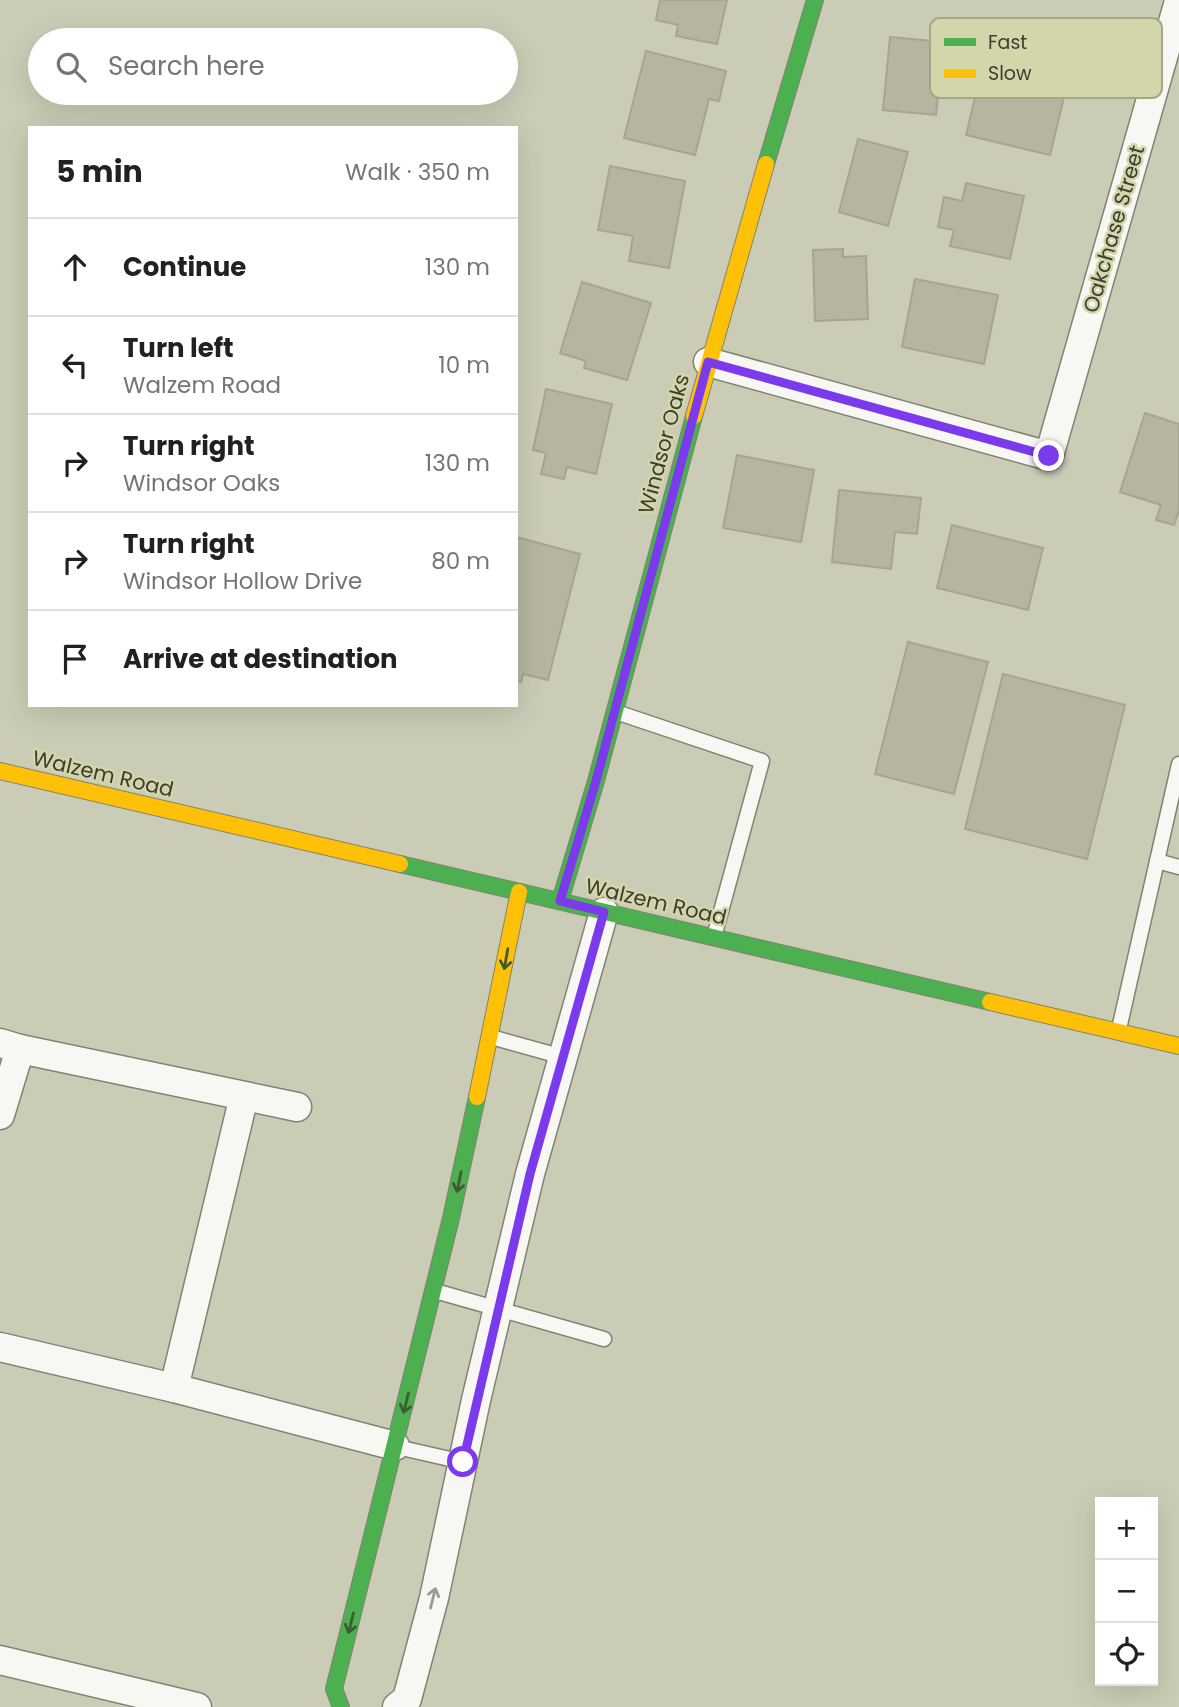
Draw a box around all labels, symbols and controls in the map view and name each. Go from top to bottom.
legend [930,18,1162,98]
search box [28,28,518,105]
text: Fast [988,29,1027,56]
icon: search [52,48,90,86]
text: Search here [108,48,265,84]
text: Slow [988,60,1032,87]
street label: Oakchase Street [1076,142,1151,316]
text: 5 min [56,150,143,193]
text: Walk · 350 m [345,156,490,188]
icon: ahead [56,248,94,286]
text: Continue [123,249,246,285]
text: 130 m [425,251,490,283]
text: Turn left [123,330,234,366]
icon: left [56,346,94,384]
text: 10 m [438,349,490,381]
text: Walzem Road [123,369,281,401]
street label: Windsor Oaks [631,371,696,517]
text: Turn right [123,428,255,464]
route end [1033,440,1064,471]
icon: right [56,444,94,482]
text: 130 m [425,447,490,479]
text: Windsor Oaks [123,467,280,499]
text: Turn right [123,526,255,562]
icon: right [56,542,94,580]
text: 80 m [431,545,490,577]
text: Windsor Hollow Drive [123,565,362,597]
icon: arrive [56,640,94,678]
text: Arrive at destination [123,641,398,677]
street label: Walzem Road [30,743,177,804]
street label: Walzem Road [583,871,730,932]
one-way arrow [499,947,512,970]
one-way arrow [452,1170,466,1193]
one-way arrow [399,1391,412,1414]
route start [447,1446,478,1477]
map controls [1095,1497,1158,1686]
button: + [1095,1497,1158,1560]
button: − [1095,1560,1158,1623]
one-way arrow [427,1587,441,1610]
one-way arrow [344,1612,357,1634]
button: locate [1095,1623,1158,1686]

